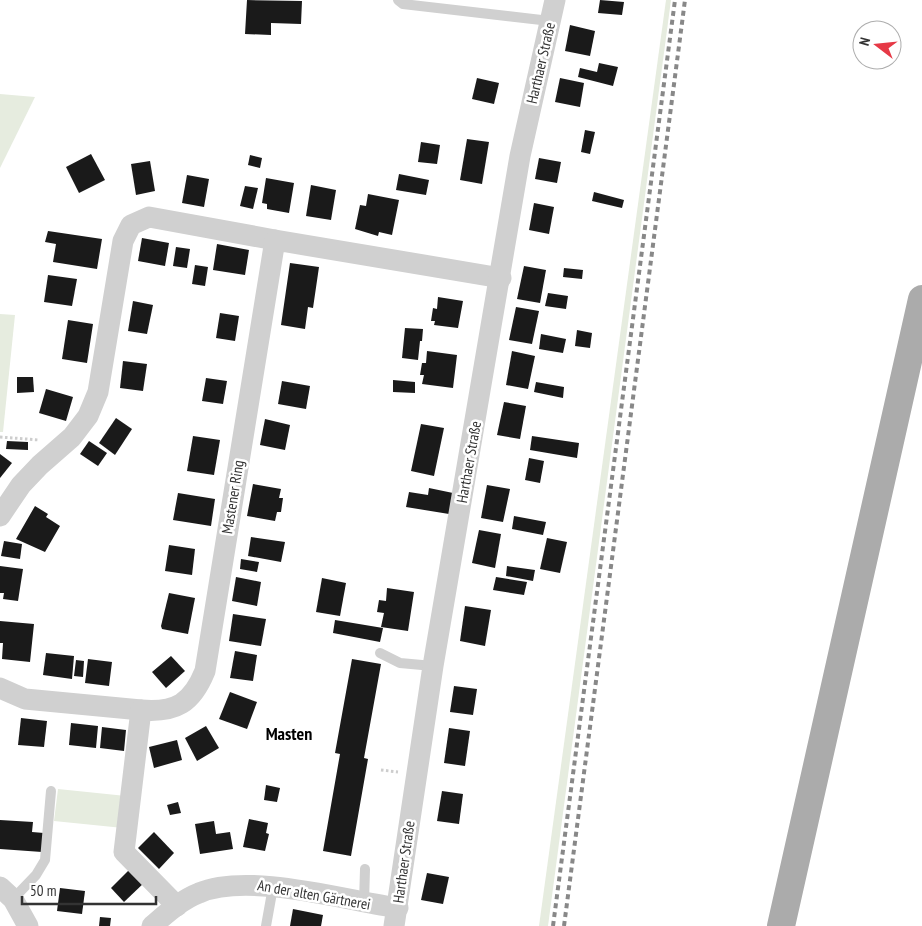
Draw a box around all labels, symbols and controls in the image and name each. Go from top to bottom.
street label: Harthaer Straße [522,20,559,105]
north arrow [852,20,902,70]
text: N [855,35,874,48]
street label: Harthaer Straße [452,419,485,504]
street label: Mastener Ring [217,459,248,535]
district label: Masten [266,722,312,745]
street label: Harthaer Straße [388,820,419,904]
scale bar [22,874,156,906]
street label: An der alten Gärtnerei [256,875,372,914]
text: 50 m [30,881,56,900]

